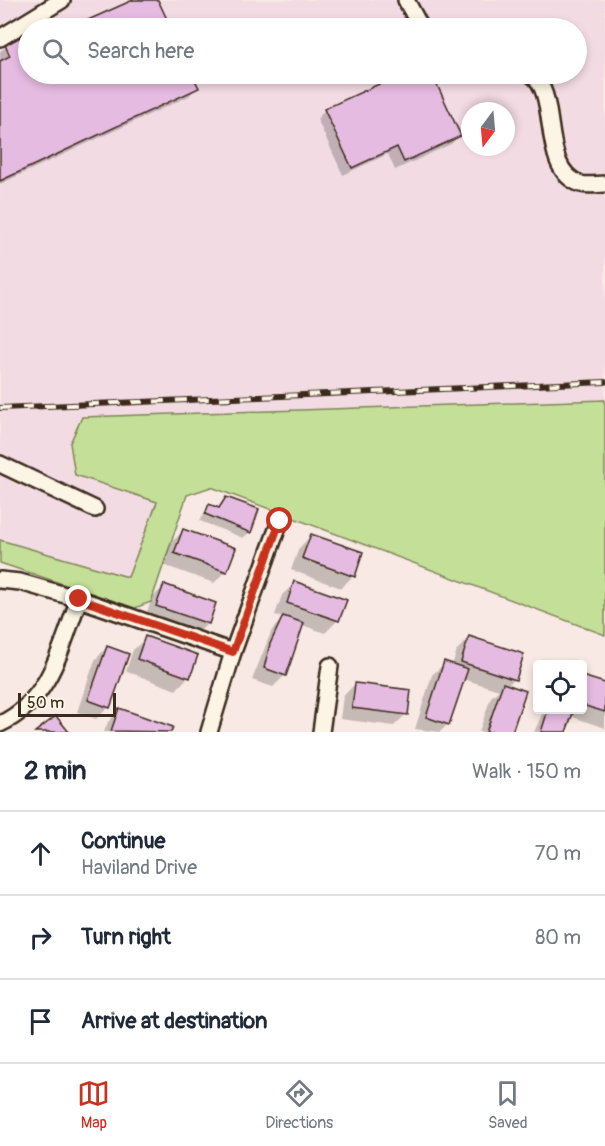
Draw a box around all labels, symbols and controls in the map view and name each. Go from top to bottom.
search box [18,18,587,84]
icon: search [39,35,72,68]
text: Search here [87,37,194,65]
north arrow [461,102,515,156]
route start [266,507,292,533]
route end [65,585,91,611]
map controls [533,660,587,714]
button: locate [533,660,587,714]
scale bar [18,690,116,718]
text: 50 m [27,693,64,713]
text: 2 min [24,755,86,787]
text: Walk · 150 m [472,759,581,784]
text: Continue [81,827,165,855]
icon: ahead [24,837,57,870]
text: 70 m [535,841,581,866]
text: Haviland Drive [81,855,197,880]
icon: right [24,921,57,954]
text: Turn right [81,923,171,951]
text: 80 m [535,925,581,950]
icon: arrive [24,1005,57,1038]
text: Arrive at destination [81,1007,267,1035]
tab: Map [77,1077,110,1133]
tab: Directions [265,1077,333,1133]
tab: Saved [488,1077,528,1133]

